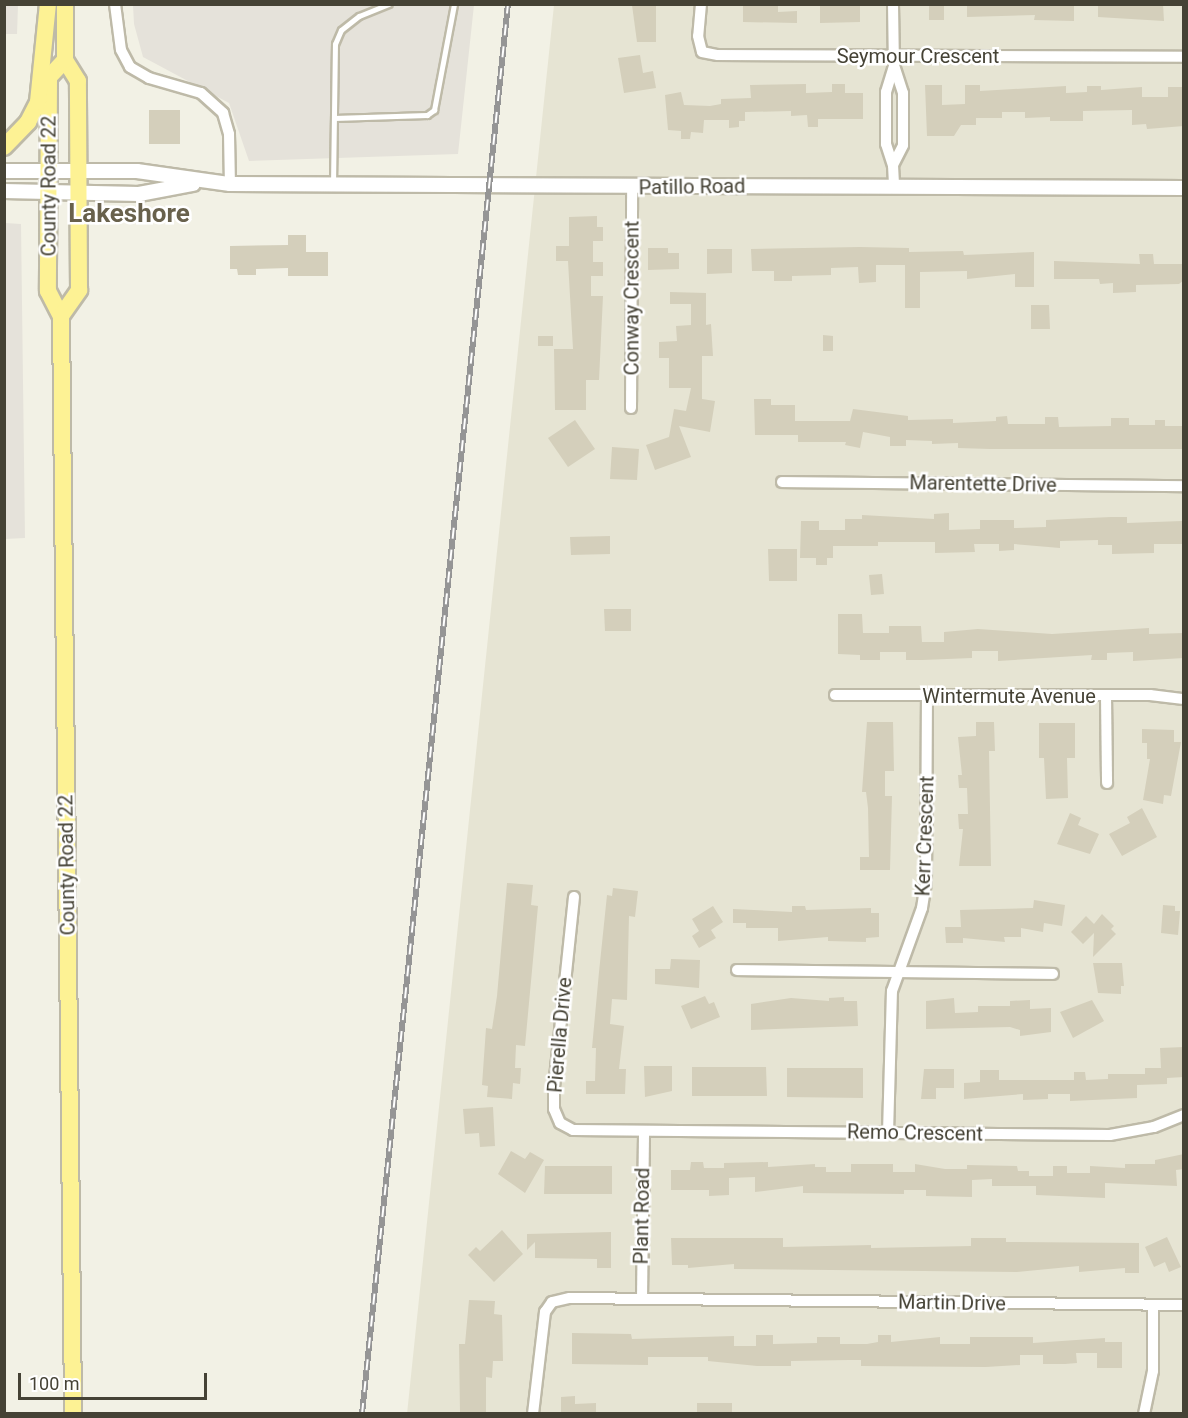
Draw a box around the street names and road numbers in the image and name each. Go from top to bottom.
street label: Seymour Crescent [837,44,999,68]
street label: County Road 22 [37,116,61,256]
street label: Patillo Road [638,174,746,200]
street label: Conway Crescent [620,221,644,375]
street label: Marentette Drive [909,471,1057,497]
street label: Wintermute Avenue [922,684,1096,708]
street label: Kerr Crescent [911,775,939,897]
street label: County Road 22 [54,794,80,936]
street label: Pierella Drive [543,976,577,1094]
street label: Remo Crescent [847,1120,983,1146]
street label: Plant Road [629,1167,655,1265]
street label: Martin Drive [898,1290,1006,1316]

